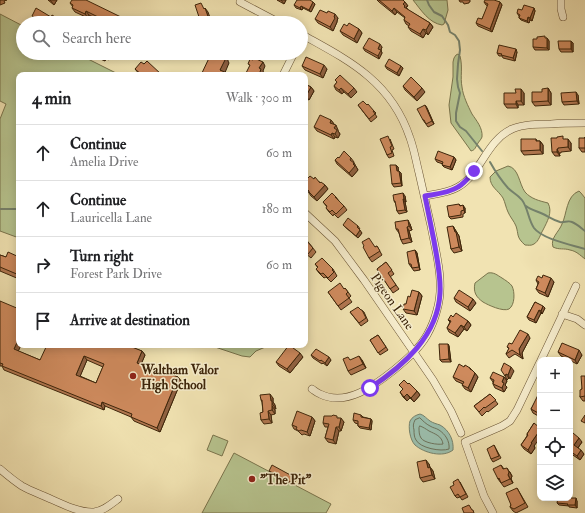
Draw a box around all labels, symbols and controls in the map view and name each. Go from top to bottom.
search box [16,16,308,60]
icon: search [30,27,52,49]
text: Search here [62,29,131,48]
text: 4 min [32,88,71,109]
text: Walk · 300 m [226,90,292,106]
text: Continue [70,135,126,154]
icon: ahead [32,142,54,164]
text: 60 m [266,145,292,161]
text: Amelia Drive [70,154,138,170]
route end [465,162,483,180]
text: Continue [70,191,126,210]
icon: ahead [32,198,54,220]
text: 180 m [262,201,292,217]
text: Lauricella Lane [70,210,152,226]
text: Turn right [70,247,133,266]
icon: right [32,254,54,276]
text: 60 m [266,257,292,273]
text: Forest Park Drive [70,266,162,282]
street label: Pigeon Lane [367,270,418,333]
icon: arrive [32,310,54,332]
text: Arrive at destination [70,311,190,330]
map controls [537,357,573,501]
button: + [537,357,573,393]
place label: Waltham Valor High School [140,362,220,394]
marker: Waltham Valor High School [128,371,138,381]
route start [361,379,379,397]
button: − [537,393,573,429]
button: locate [537,429,573,465]
button: layers [537,465,573,501]
place label: "The Pit" [260,472,312,488]
marker: "The Pit" [247,474,257,484]

